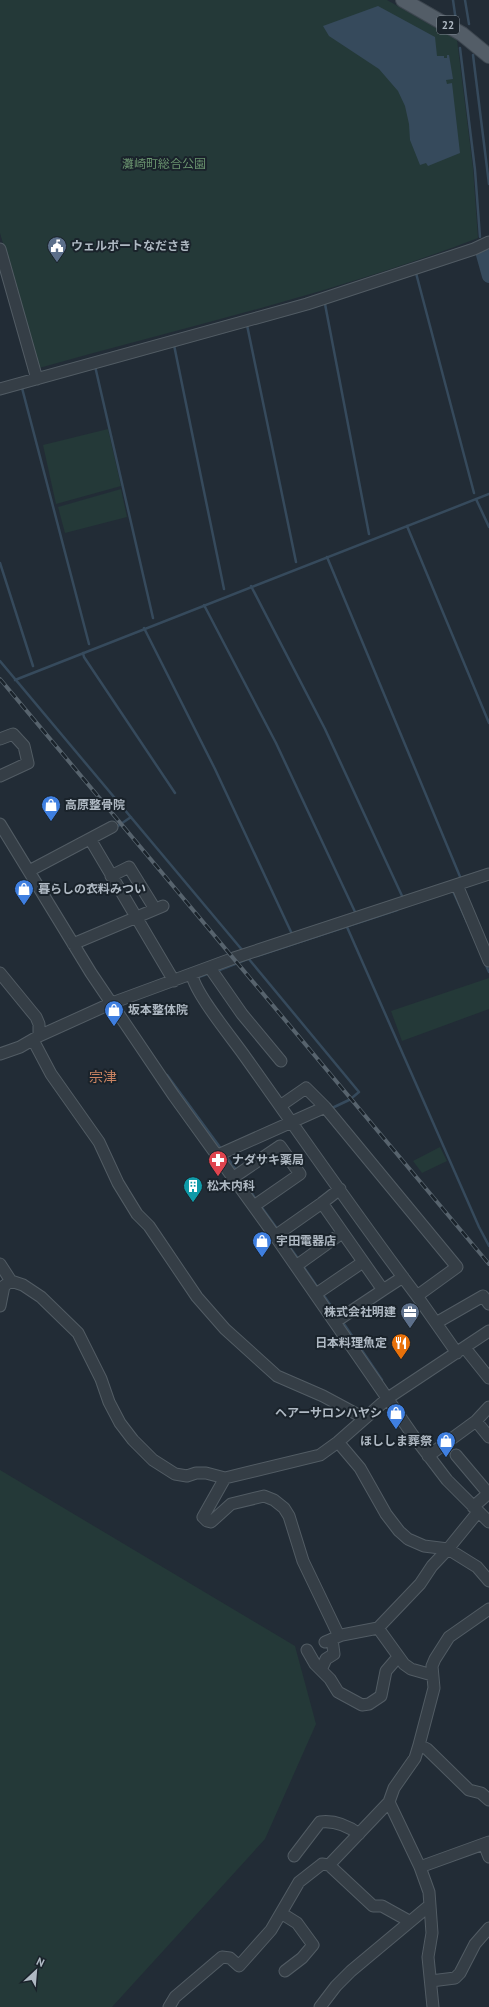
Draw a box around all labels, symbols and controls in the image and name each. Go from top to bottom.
road number: 22 [437,16,459,34]
park label: 灘崎町総合公園 [122,156,206,171]
public building icon: ウェルポートなださき [46,235,68,263]
place label: ウェルポートなださき [71,238,191,253]
shop icon: 高原整骨院 [40,794,62,822]
place label: 高原整骨院 [65,797,125,812]
shop icon: 暮らしの衣料みつい [13,878,35,906]
place label: 暮らしの衣料みつい [38,881,146,896]
shop icon: 坂本整体院 [103,999,125,1027]
place label: 坂本整体院 [128,1002,188,1017]
district label: 宗津 [89,1068,117,1086]
pharmacy icon: ナダサキ薬局 [207,1149,229,1177]
place label: ナダサキ薬局 [232,1152,304,1167]
building icon: 松木内科 [182,1175,204,1203]
place label: 松木内科 [207,1178,255,1193]
shop icon: 宇田電器店 [251,1230,273,1258]
place label: 宇田電器店 [276,1233,336,1248]
office icon: 株式会社明建 [399,1301,421,1329]
place label: 株式会社明建 [324,1304,396,1319]
restaurant icon: 日本料理魚定 [390,1332,412,1360]
place label: 日本料理魚定 [315,1335,387,1350]
shop icon: ヘアーサロンハヤシ [385,1402,407,1430]
place label: ヘアーサロンハヤシ [275,1405,382,1420]
shop icon: ほししま葬祭 [435,1430,457,1458]
place label: ほししま葬祭 [360,1433,432,1448]
north arrow [16,1951,56,1991]
text: N [34,1954,47,1970]

